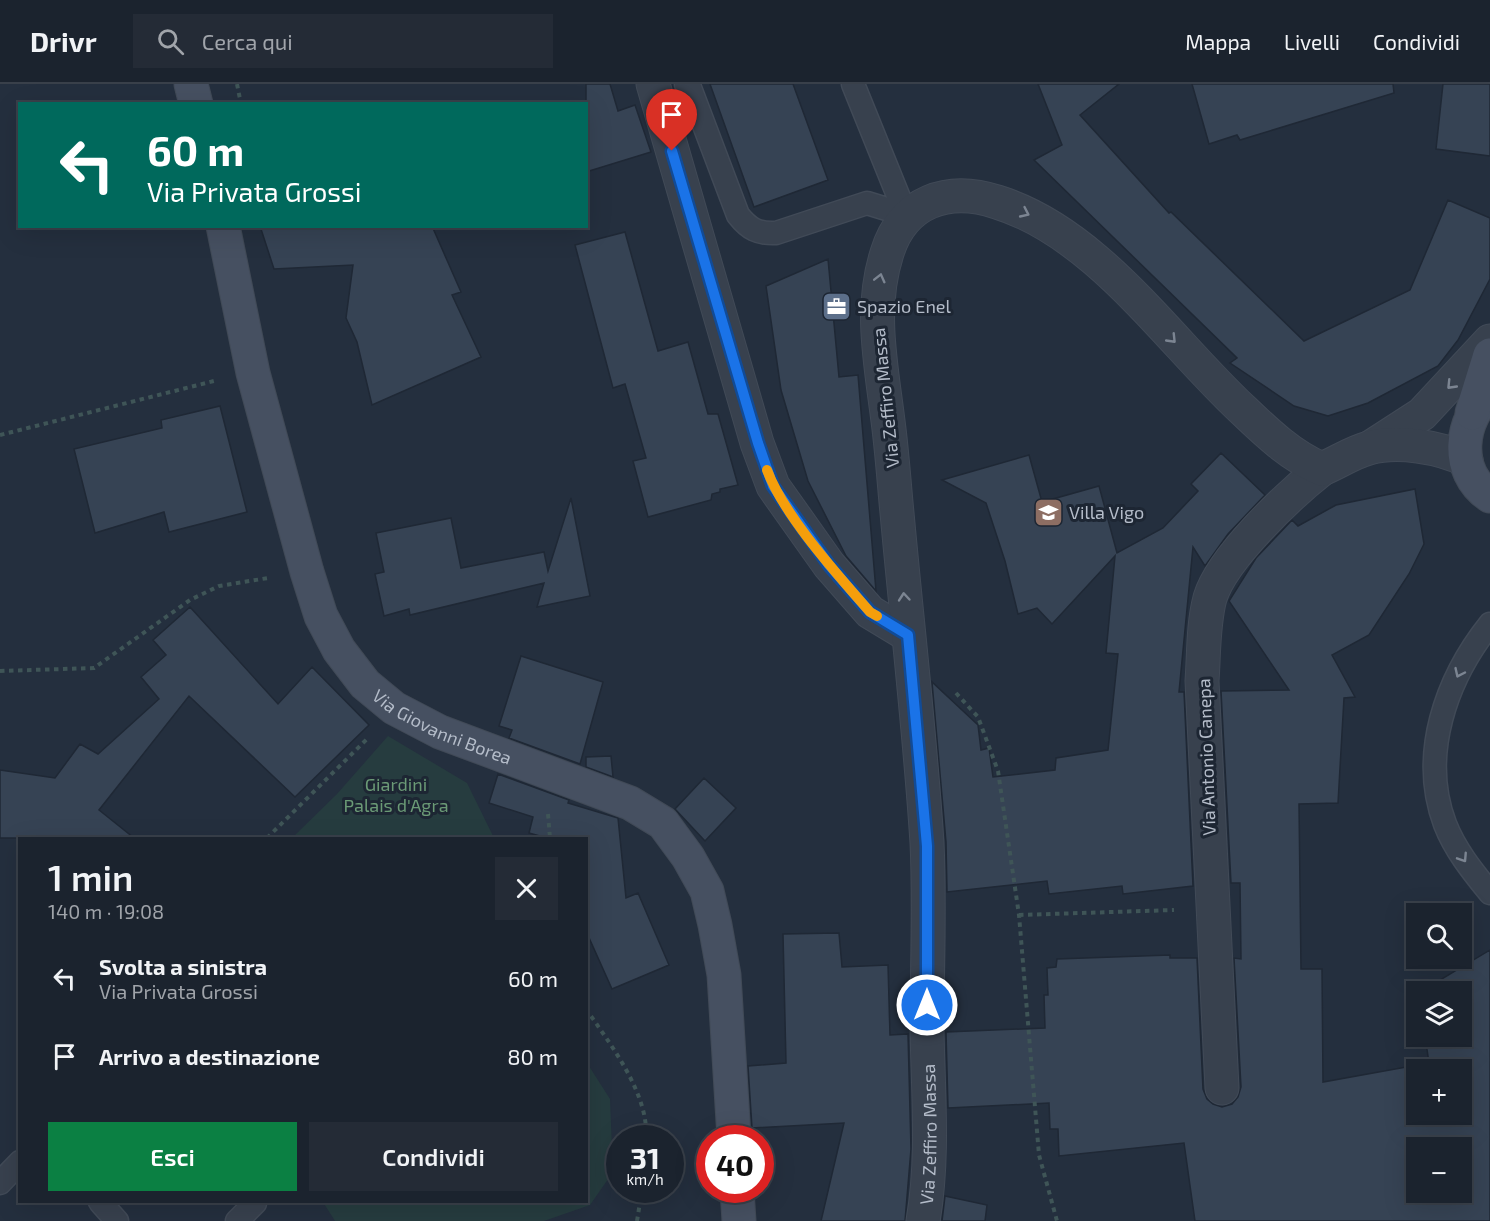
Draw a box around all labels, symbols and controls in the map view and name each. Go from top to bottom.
search box [133,14,553,68]
text: Drivr [30,24,97,58]
icon: search [154,25,187,58]
text: Cerca qui [202,28,293,54]
text: Mappa [1185,29,1251,54]
text: Livelli [1284,29,1340,54]
text: Condividi [1373,29,1460,54]
pin [646,89,697,151]
icon: arrive [655,98,688,131]
text: 60 m [147,124,244,174]
icon: left [48,126,126,204]
text: Via Privata Grossi [147,175,361,207]
one-way arrow [1019,206,1030,218]
one-way arrow [873,273,886,283]
office icon: Spazio Enel [820,290,852,322]
place label: Spazio Enel [857,295,952,317]
street label: Via Zeffiro Massa [867,327,903,469]
one-way arrow [1165,331,1176,342]
one-way arrow [1448,378,1459,389]
school or university icon: Villa Vigo [1032,496,1064,528]
place label: Villa Vigo [1069,501,1144,523]
one-way arrow [898,593,911,602]
one-way arrow [1454,667,1466,678]
street label: Via Antonio Canepa [1192,678,1220,836]
street label: Via Giovanni Borea [368,684,515,769]
park label: Giardini Palais d'Agra [343,773,449,816]
one-way arrow [1456,852,1468,862]
text: 1 min [48,855,133,898]
button: close [495,857,558,920]
text: 140 m · 19:08 [48,899,164,923]
map controls [1406,903,1472,1203]
button: search [1406,903,1472,969]
text: Svolta a sinistra [99,953,267,979]
icon: left [48,962,81,995]
text: 60 m [508,965,558,991]
position arrow [895,973,959,1037]
text: Via Privata Grossi [99,979,258,1003]
button: layers [1406,981,1472,1047]
icon: arrive [48,1040,81,1073]
text: Arrivo a destinazione [99,1043,320,1069]
text: 80 m [507,1043,558,1069]
button: + [1406,1059,1472,1125]
street label: Via Zeffiro Massa [915,1063,941,1206]
button: Esci [48,1122,297,1191]
button: Condividi [309,1122,558,1191]
speed limit sign: 40 [696,1125,774,1203]
button: − [1406,1137,1472,1203]
text: 31 [630,1139,660,1175]
text: km/h [626,1170,664,1188]

